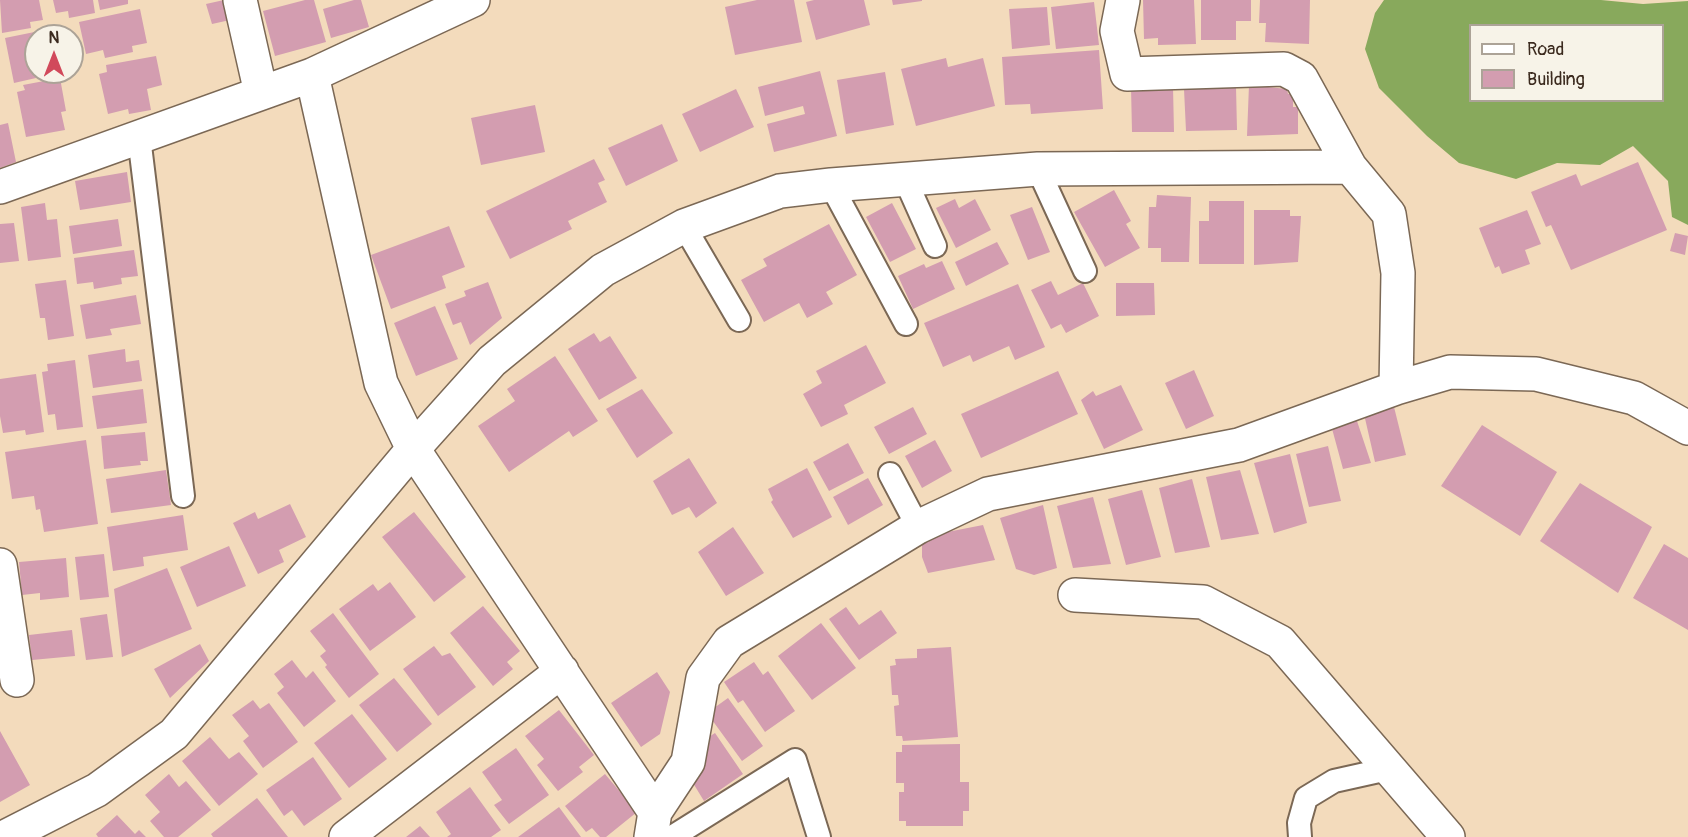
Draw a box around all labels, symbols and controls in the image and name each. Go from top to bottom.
north arrow [24,24,84,84]
legend [1469,24,1664,102]
text: N [49,28,59,48]
text: Road [1527,38,1564,61]
text: Building [1527,68,1585,91]

